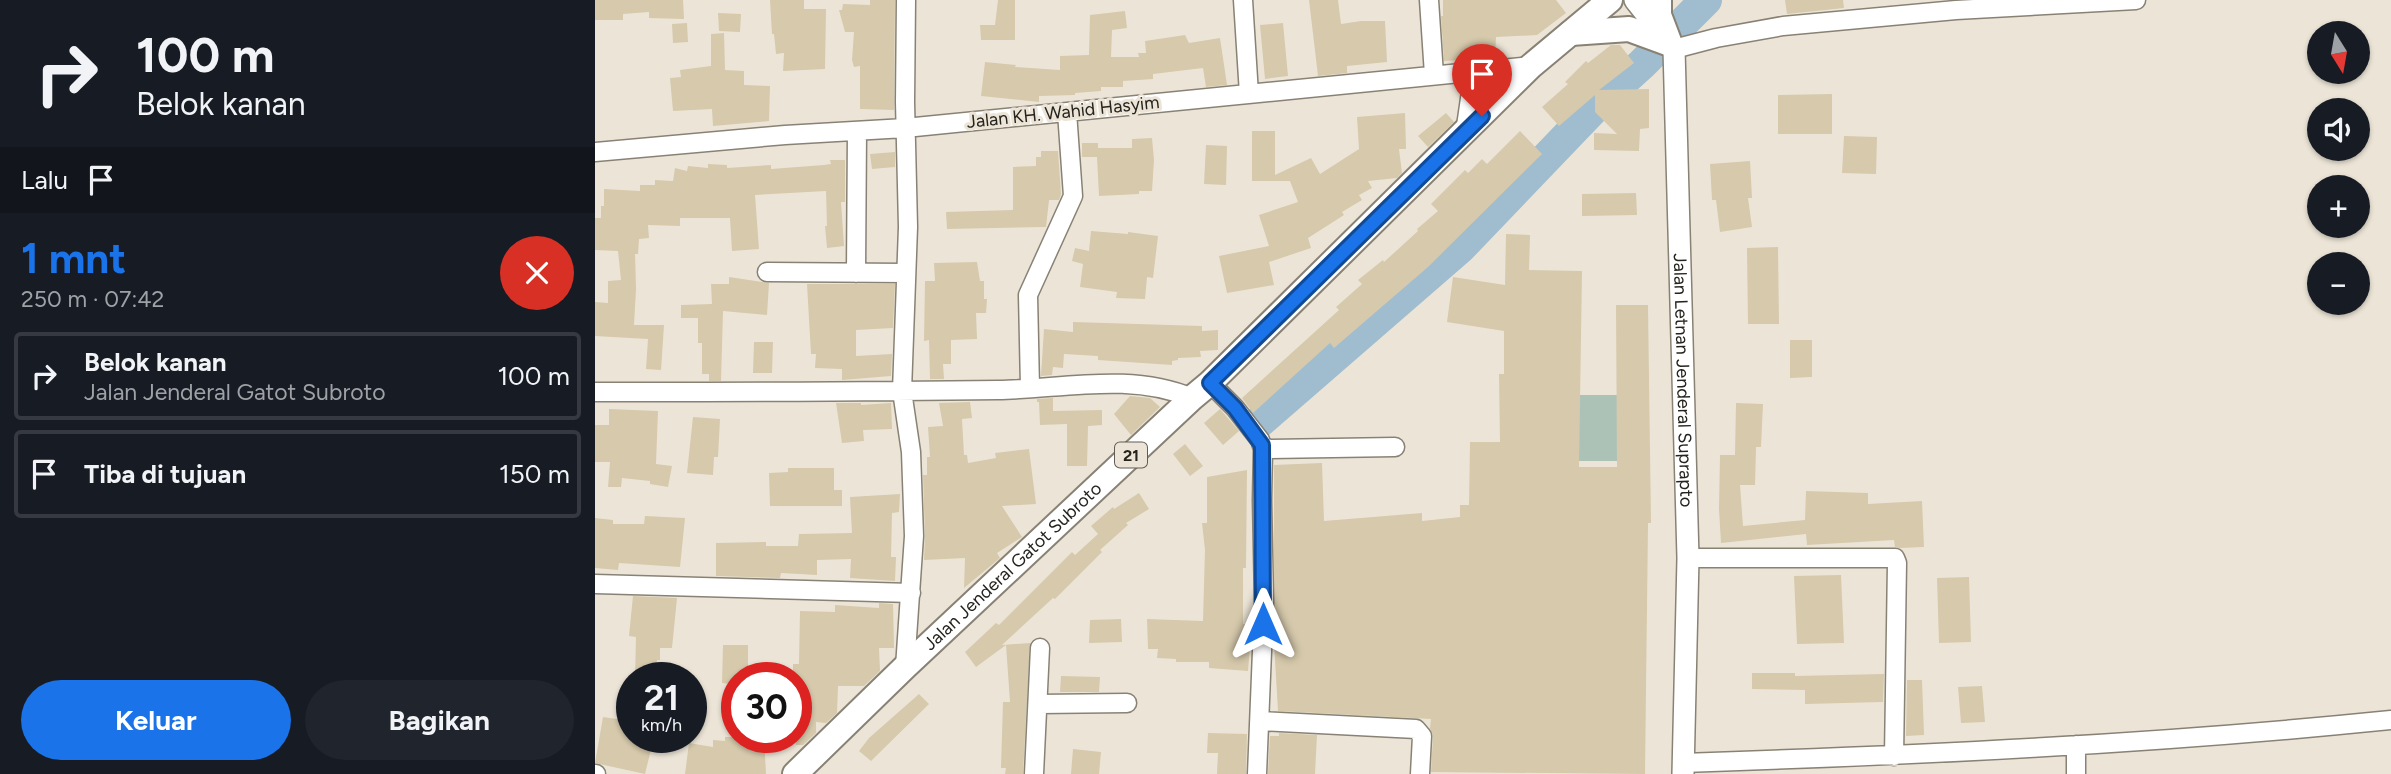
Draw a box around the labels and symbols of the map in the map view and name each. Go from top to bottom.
north arrow [2307,21,2369,84]
pin [1452,44,1512,116]
street label: Jalan KH. Wahid Hasyim [965,91,1161,133]
street label: Jalan Letnan Jenderal Suprapto [1669,253,1698,508]
road number: 21 [1115,442,1147,468]
street label: Jalan Jenderal Gatot Subroto [919,477,1106,655]
position arrow [1226,587,1300,661]
speed limit sign: 30 [721,662,812,753]

